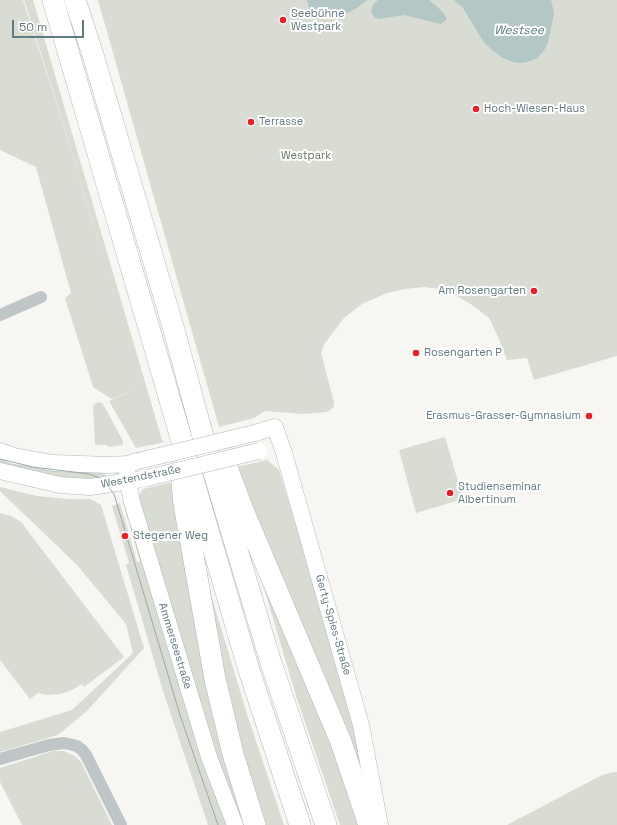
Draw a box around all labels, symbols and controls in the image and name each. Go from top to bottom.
place label: Seebühne Westpark [291,7,345,33]
scale bar [14,12,86,38]
marker: Seebühne Westpark [278,15,288,25]
text: 50 m [19,19,47,35]
water label: Westsee [494,24,544,38]
place label: Hoch-Wiesen-Haus [484,102,585,116]
marker: Hoch-Wiesen-Haus [471,104,481,114]
place label: Terrasse [259,115,303,129]
marker: Terrasse [246,117,256,127]
park label: Westpark [281,149,331,163]
place label: Am Rosengarten [438,284,526,298]
marker: Am Rosengarten [529,286,539,296]
place label: Rosengarten P [424,346,502,360]
marker: Rosengarten P [411,348,421,358]
place label: Erasmus-Grasser-Gymnasium [426,409,581,423]
marker: Erasmus-Grasser-Gymnasium [584,411,594,421]
street label: Westendstraße [100,463,182,491]
place label: Studienseminar Albertinum [458,480,541,506]
marker: Studienseminar Albertinum [445,488,455,498]
place label: Stegener Weg [133,529,208,543]
marker: Stegener Weg [120,531,130,541]
street label: Gerty-Spies-Straße [312,573,354,677]
street label: Ammerseestraße [156,601,194,691]

